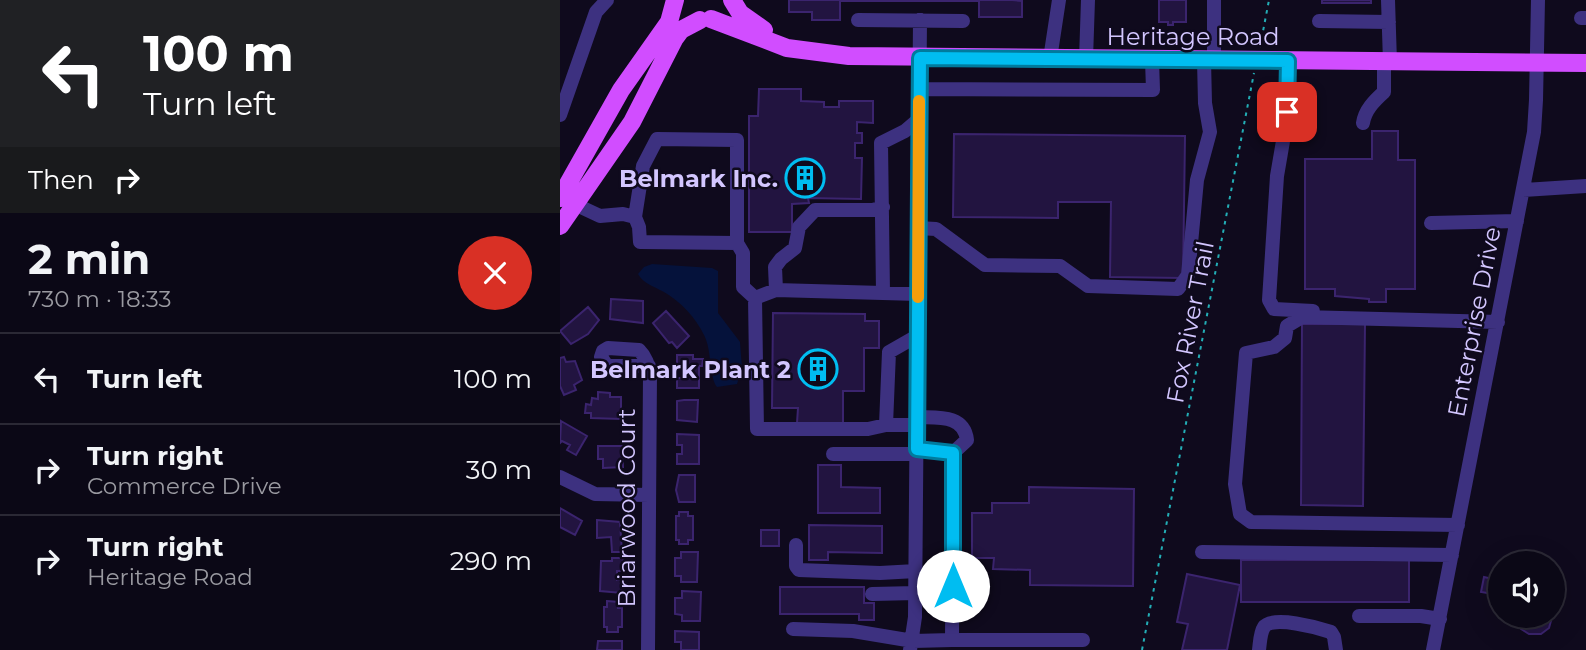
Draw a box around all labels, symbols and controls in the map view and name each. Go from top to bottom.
street label: Heritage Road [1106,22,1280,51]
text: 100 m [143,24,294,83]
icon: left [28,28,119,119]
pin [1257,82,1317,142]
text: Turn left [143,84,277,123]
icon: arrive [1268,93,1306,131]
building icon: Belmark Inc. [784,157,826,199]
icon: right [108,161,146,199]
text: Then [28,164,94,196]
place label: Belmark Inc. [619,164,778,193]
street label: Enterprise Drive [1441,224,1507,420]
text: 2 min [28,233,150,285]
button: close [458,236,532,310]
street label: Fox River Trail [1160,238,1220,406]
text: 730 m · 18:33 [28,285,172,313]
building icon: Belmark Plant 2 [797,348,839,390]
place label: Belmark Plant 2 [590,355,791,384]
icon: left [28,360,66,398]
text: Turn left [87,363,203,395]
text: 100 m [454,363,532,395]
street label: Briarwood Court [612,408,641,607]
text: Turn right [87,440,223,472]
icon: right [28,451,66,489]
text: 30 m [466,454,532,486]
text: Commerce Drive [87,472,282,500]
text: Turn right [87,531,223,563]
icon: right [28,542,66,580]
text: 290 m [450,545,532,577]
position arrow [916,549,990,623]
map controls [1488,551,1565,628]
button: sound [1488,551,1565,628]
text: Heritage Road [87,563,253,591]

